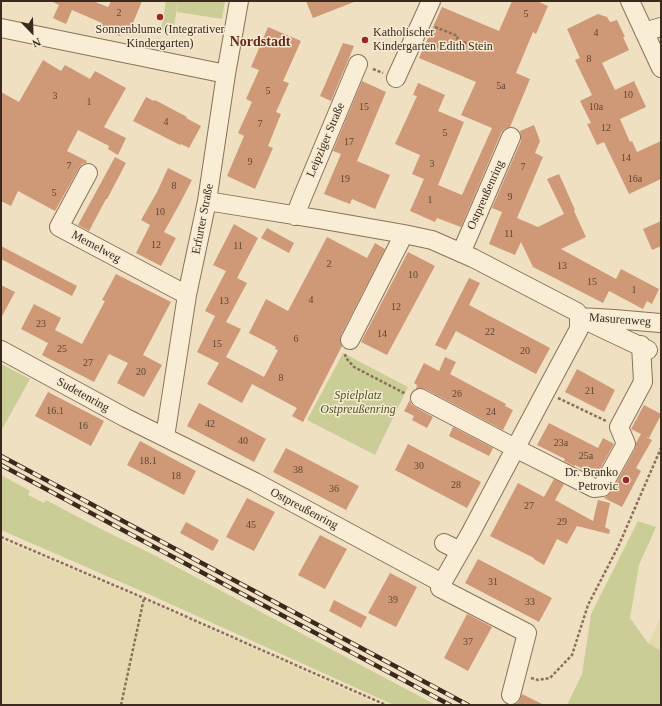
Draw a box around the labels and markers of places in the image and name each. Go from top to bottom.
marker: Sonnenblume (Integrativer Kindergarten) [155,12,165,22]
place label: Sonnenblume (Integrativer Kindergarten) [96,23,224,51]
place label: Katholischer Kindergarten Edith Stein [373,26,493,54]
marker: Katholischer Kindergarten Edith Stein [360,35,370,45]
place label: Dr. Branko Petrovic [565,466,618,494]
marker: Dr. Branko Petrovic [621,475,631,485]

